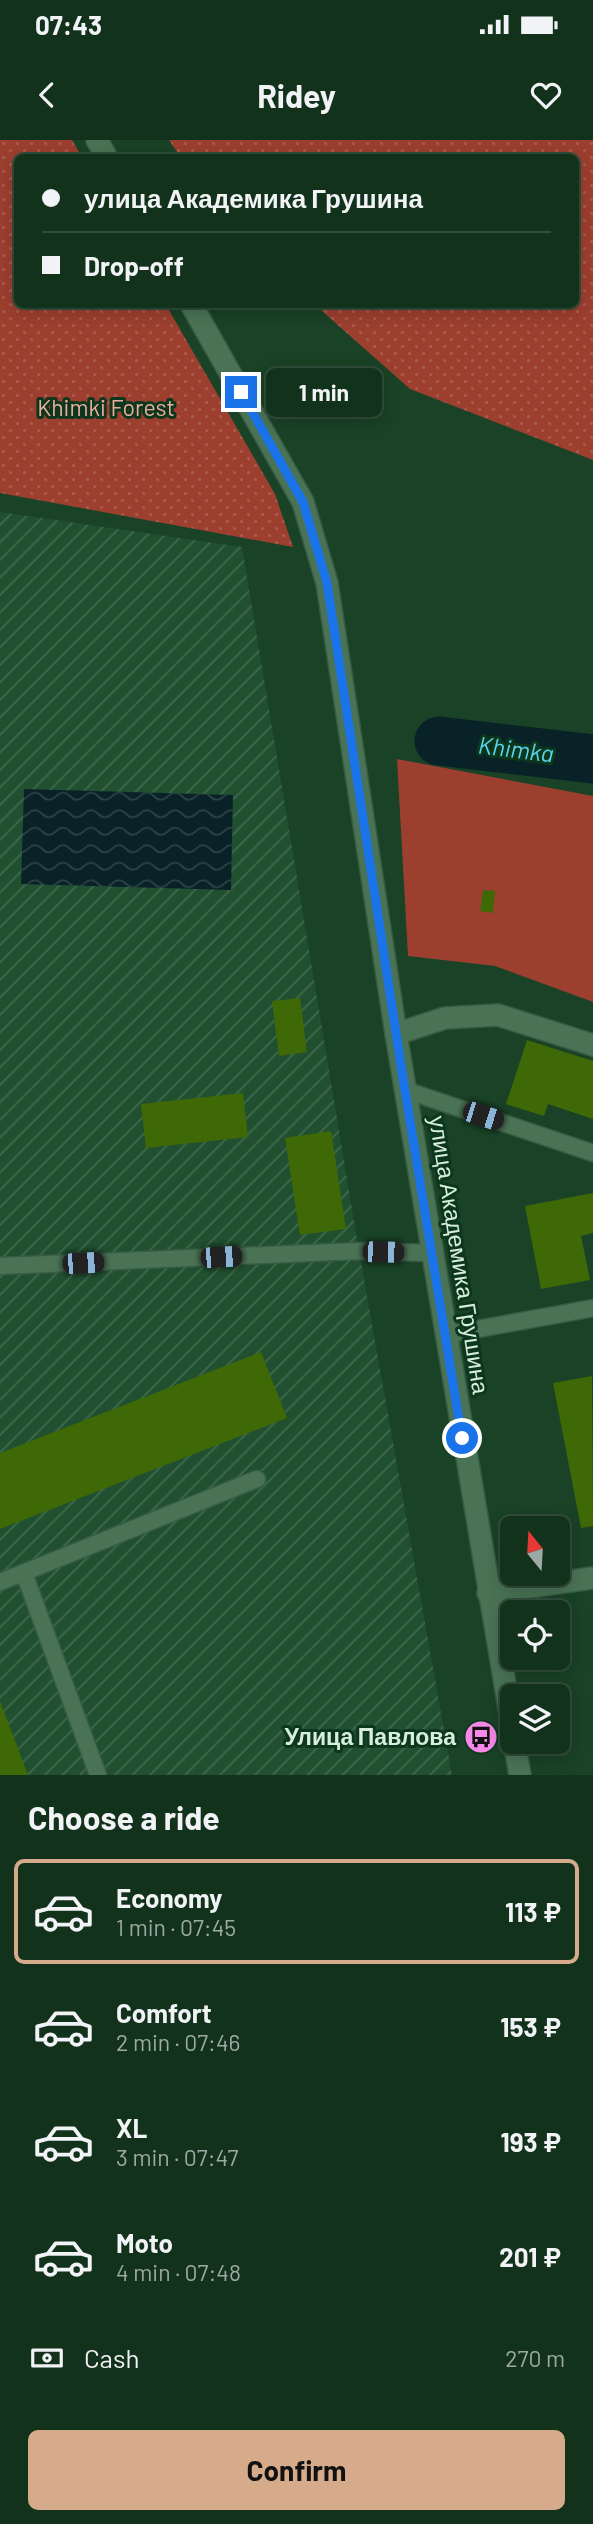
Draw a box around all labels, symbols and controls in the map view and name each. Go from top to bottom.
text: 07:43 [35,9,102,40]
icon: back [28,76,66,114]
text: Ridey [257,76,336,114]
icon: heart [527,76,565,114]
text: улица Академика Грушина [84,182,423,213]
text: Drop-off [84,250,184,281]
callout: 1 min [266,368,381,416]
route end [225,376,257,408]
text: 1 min [299,378,349,406]
park label: Khimki Forest [37,393,175,421]
water label: Khimka [477,729,556,768]
car [460,1100,507,1132]
street label: улица Академика Грушина [424,1114,496,1396]
car [362,1241,405,1263]
car [200,1245,243,1269]
car [62,1251,105,1275]
route start [446,1422,478,1454]
north arrow [500,1516,570,1586]
map controls [500,1516,570,1754]
button: locate [500,1600,570,1670]
button: layers [500,1684,570,1754]
bus stop icon: Улица Павлова [462,1718,500,1756]
place label: Улица Павлова [284,1722,456,1750]
text: Choose a ride [28,1798,220,1836]
icon: car [32,1880,95,1943]
text: Economy [116,1882,222,1913]
text: 113 ₽ [505,1896,561,1927]
text: 1 min · 07:45 [116,1913,236,1941]
icon: car [32,1995,95,2058]
text: Comfort [116,1997,212,2028]
text: 153 ₽ [500,2011,561,2042]
text: 2 min · 07:46 [116,2028,240,2056]
icon: car [32,2110,95,2173]
text: XL [116,2112,147,2143]
text: 193 ₽ [501,2126,561,2157]
text: 3 min · 07:47 [116,2143,238,2171]
icon: car [32,2225,95,2288]
text: Moto [116,2227,173,2258]
text: 201 ₽ [499,2241,561,2272]
text: 4 min · 07:48 [116,2258,241,2286]
icon: cash [28,2339,66,2377]
text: Cash [84,2342,139,2373]
text: 270 m [505,2344,565,2372]
button: Confirm [28,2430,565,2510]

